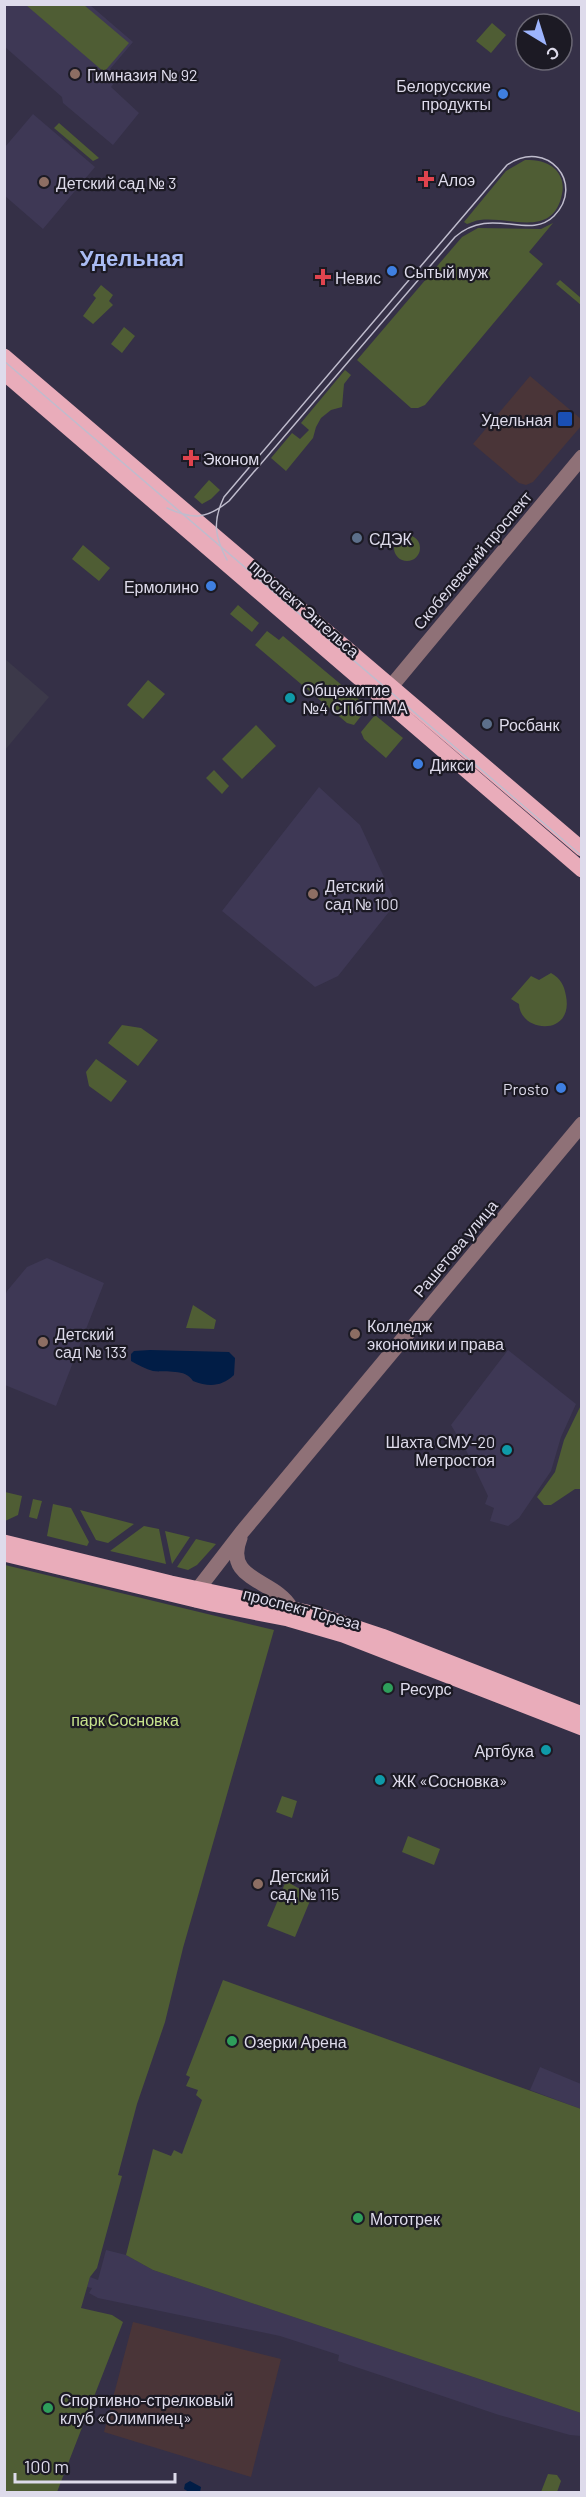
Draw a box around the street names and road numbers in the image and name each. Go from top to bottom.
street label: Скобелевский проспект [409,487,536,633]
street label: проспект Энгельса [247,555,364,661]
street label: Рашетова улица [409,1196,501,1300]
street label: проспект Тореза [241,1583,363,1633]

